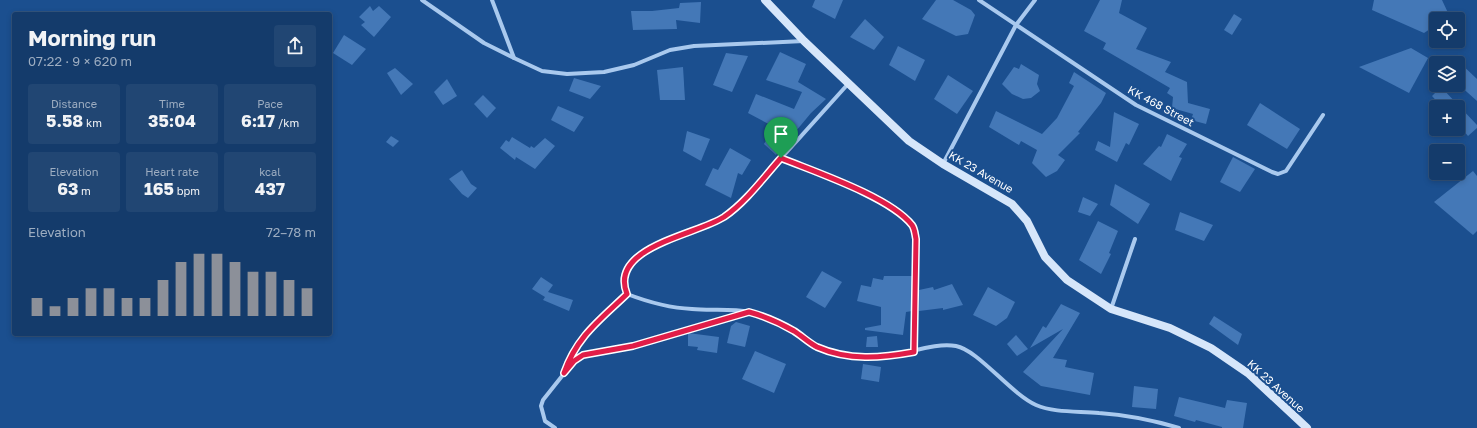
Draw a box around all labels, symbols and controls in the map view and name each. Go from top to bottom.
map controls [1429,12,1465,180]
button: locate [1429,12,1465,48]
text: Morning run [28,24,156,51]
button: share [274,25,316,67]
text: 07:22 · 9 × 620 m [28,53,132,69]
button: layers [1429,56,1465,92]
street label: KK 468 Street [1126,83,1197,129]
text: Distance [51,97,97,110]
text: Time [159,97,185,110]
text: Pace [257,97,283,110]
button: + [1429,100,1465,136]
text: 5.58 [46,110,83,131]
text: 35:04 [148,110,196,131]
text: 6:17 [241,110,275,131]
text: km [83,116,102,129]
text: /km [275,116,299,129]
pin [764,117,798,158]
icon: arrive [770,123,792,145]
button: − [1429,144,1465,180]
street label: KK 23 Avenue [947,148,1016,195]
text: Elevation [50,165,98,178]
text: Heart rate [145,165,199,178]
text: kcal [259,165,281,178]
text: 63 [57,178,78,199]
text: 165 [144,178,174,199]
text: 437 [255,178,285,199]
text: m [78,184,91,197]
text: bpm [174,184,200,197]
text: Elevation [28,224,86,240]
text: 72–78 m [266,224,316,240]
street label: KK 23 Avenue [1245,357,1308,415]

